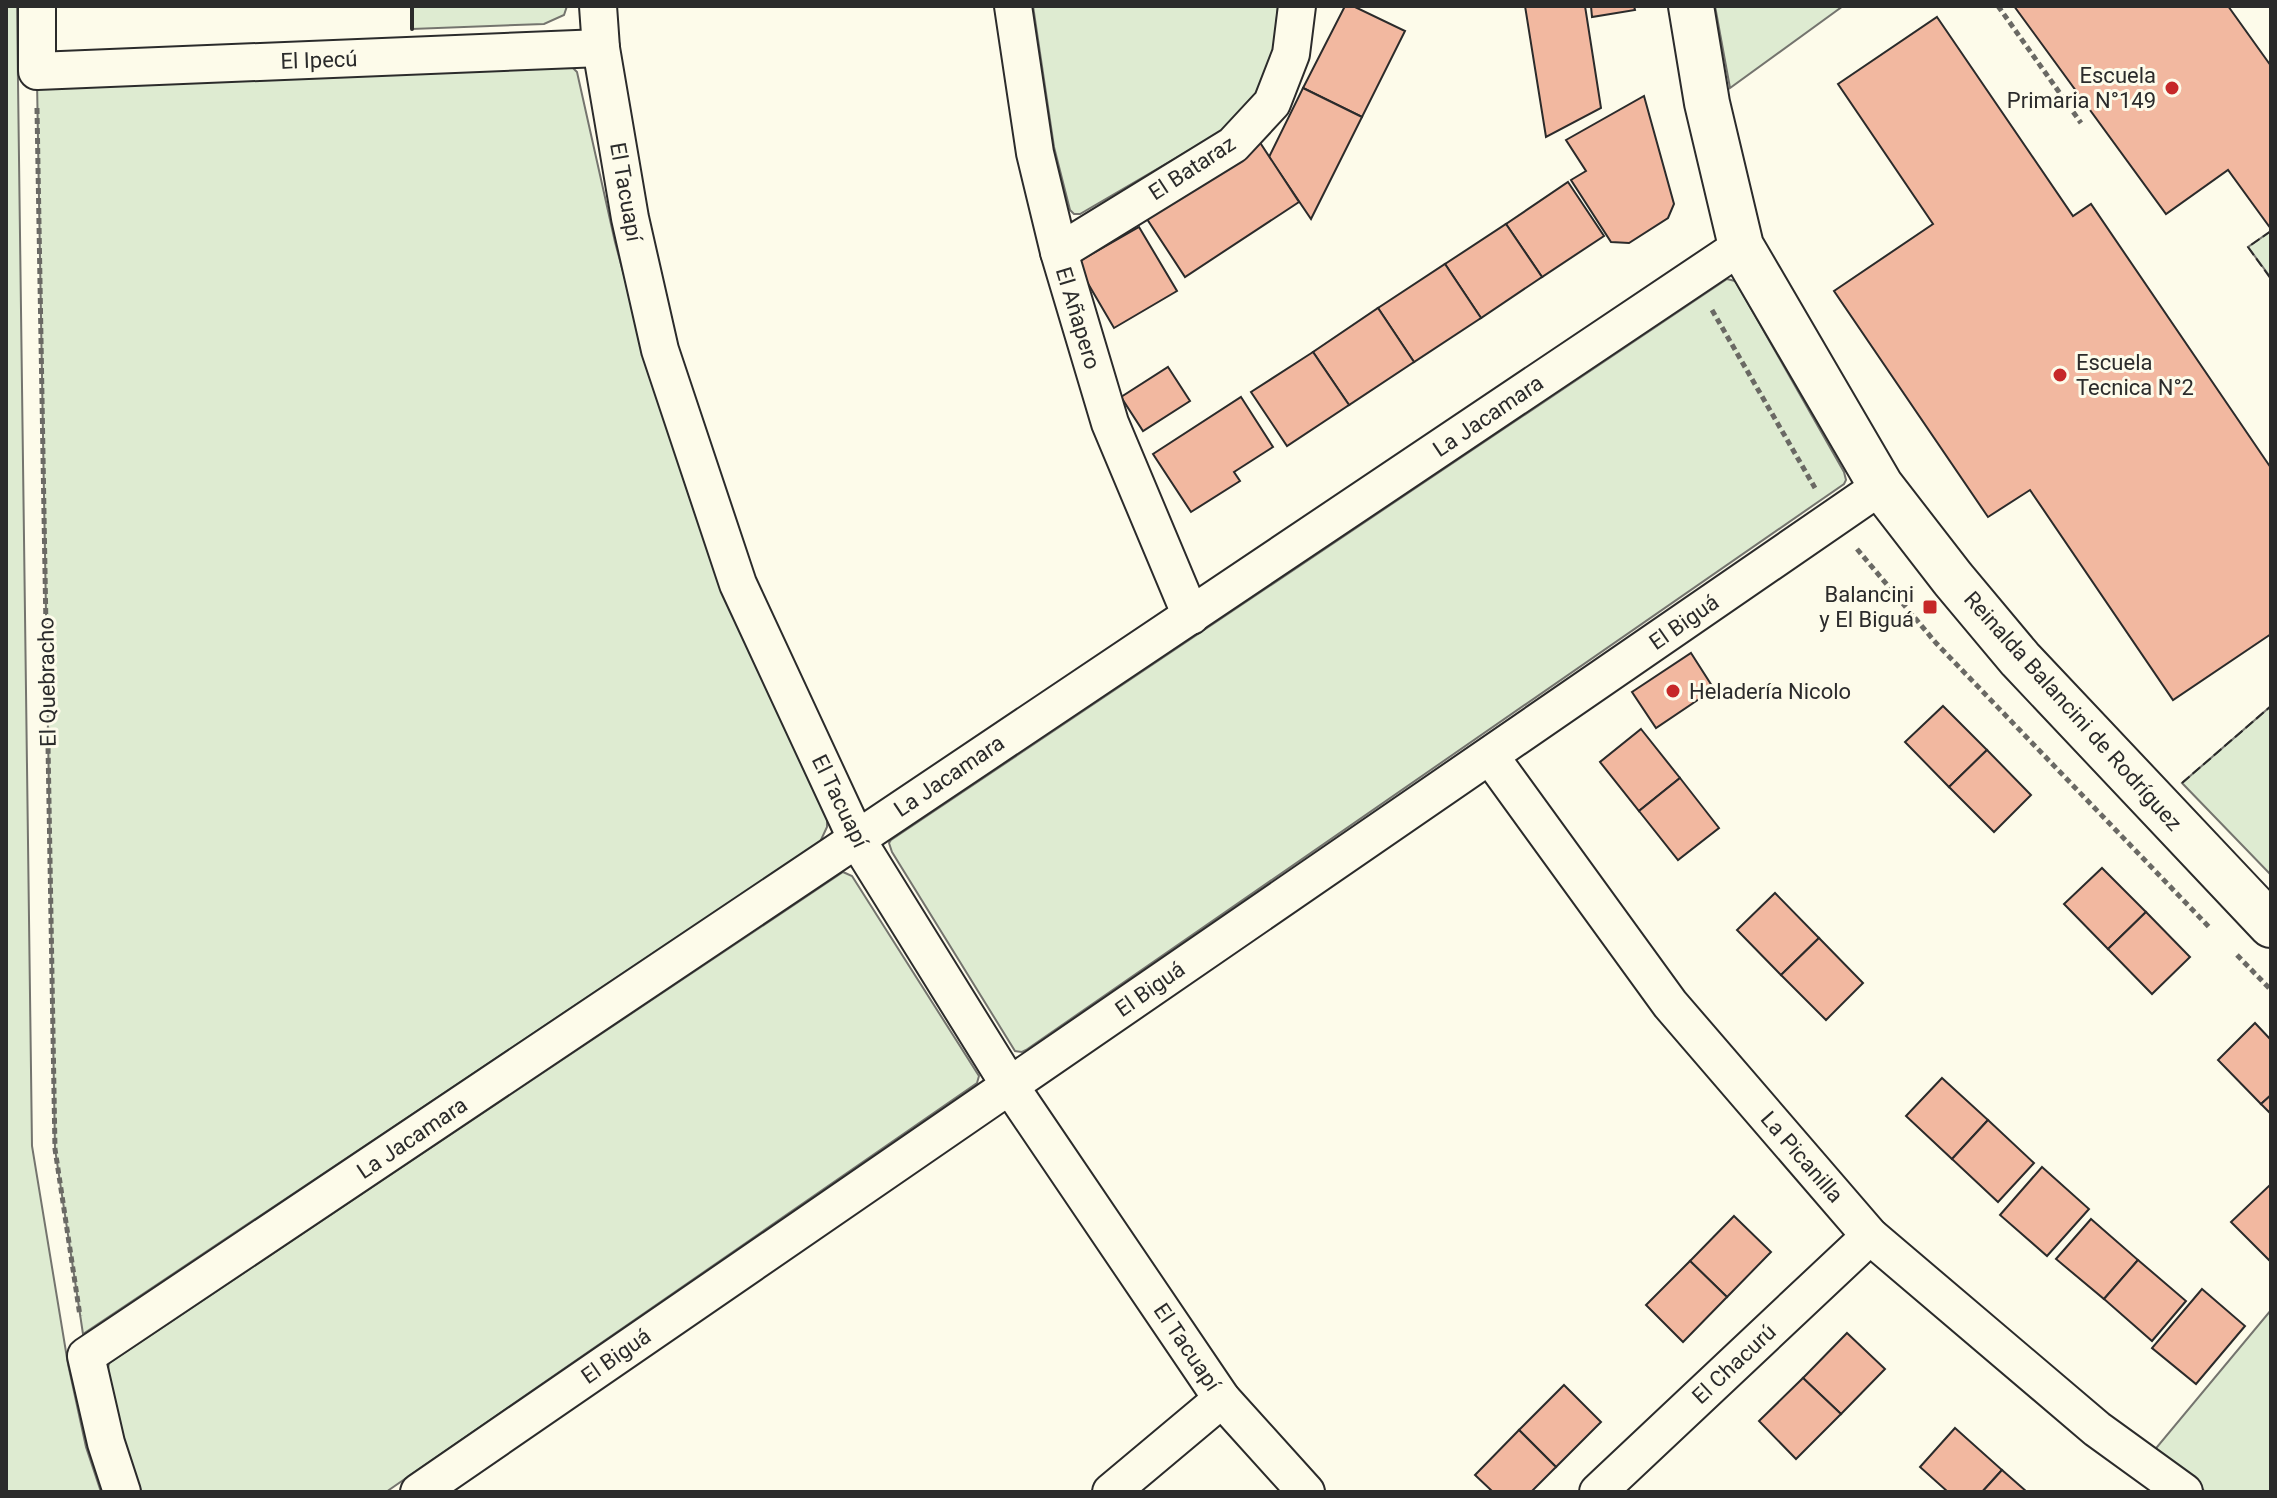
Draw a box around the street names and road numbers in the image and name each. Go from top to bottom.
street label: El Ipecú [280,46,358,74]
street label: El Bataraz [1144,131,1240,205]
street label: El Tacuapí [605,141,647,245]
street label: El Añapero [1051,264,1105,372]
street label: La Jacamara [1428,370,1548,462]
street label: Reinalda Balancini de Rodríguez [1959,586,2187,836]
street label: El Biguá [1645,589,1723,655]
street label: El Quebracho [33,617,61,747]
street label: La Jacamara [889,730,1009,822]
street label: El Tacuapí [807,751,874,853]
street label: El Biguá [1111,956,1189,1022]
street label: La Jacamara [352,1092,472,1184]
street label: La Picanilla [1756,1106,1848,1208]
street label: El Tacuapí [1149,1298,1226,1397]
street label: El Chacurú [1687,1319,1781,1409]
street label: El Biguá [577,1323,655,1389]

